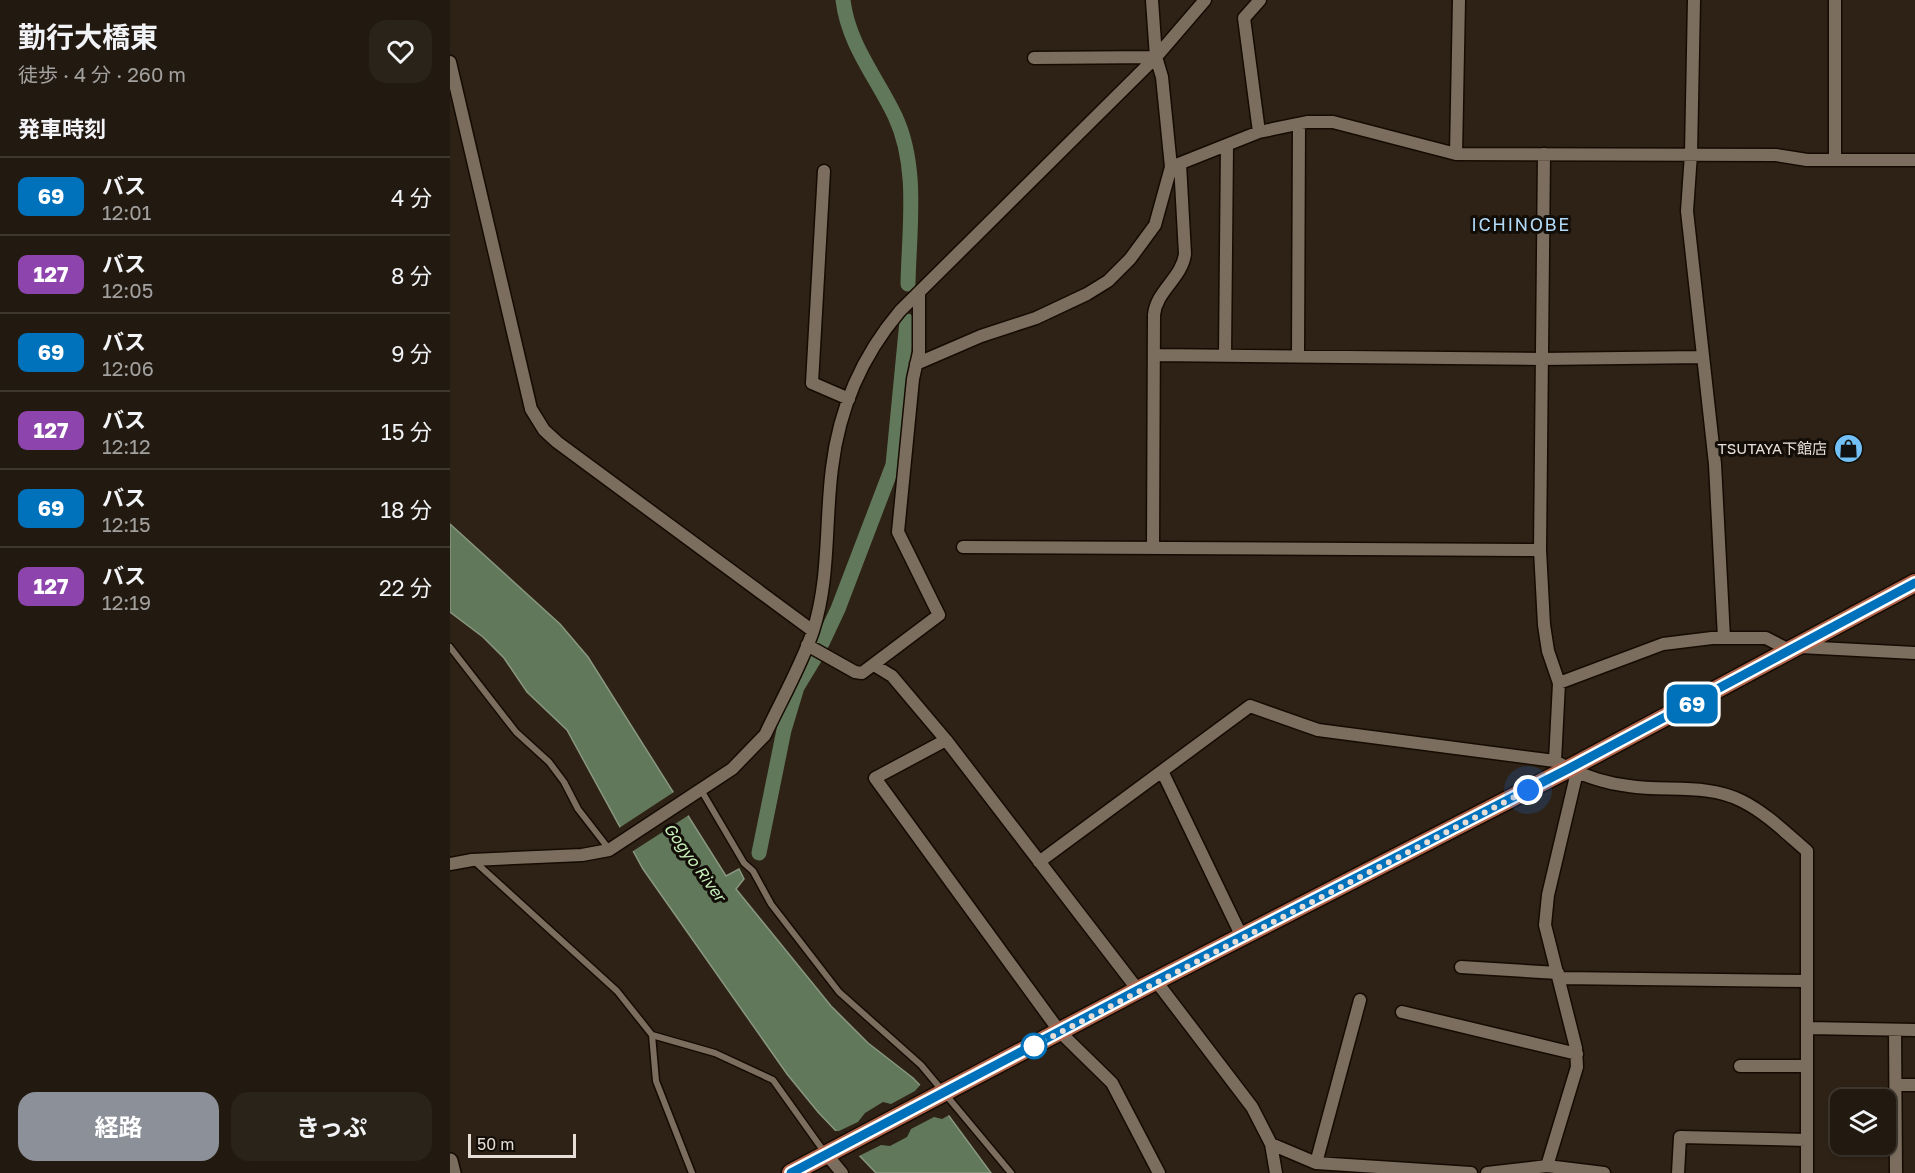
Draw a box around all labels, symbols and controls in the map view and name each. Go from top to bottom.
text: 勤行大橋東 [18,20,158,53]
button: heart [369,20,432,83]
text: 徒歩 · 4 分 · 260 m [18,62,186,86]
text: 発車時刻 [18,115,106,142]
text: バス [102,172,146,199]
text: 69 [38,183,64,209]
text: 4 分 [391,184,432,211]
text: 12:01 [102,200,151,224]
district label: ICHINOBE [1471,213,1571,235]
text: バス [102,250,146,277]
text: 127 [33,261,69,287]
text: 8 分 [391,262,432,289]
text: 12:05 [102,278,153,302]
text: バス [102,328,146,355]
text: 69 [38,339,64,365]
text: 9 分 [391,340,432,367]
text: 12:06 [102,356,154,380]
text: バス [102,406,146,433]
text: 127 [33,417,69,443]
text: 15 分 [381,418,432,445]
shop icon: TSUTAYA下館店 [1832,432,1864,464]
text: 12:12 [102,434,151,458]
place label: TSUTAYA下館店 [1717,439,1827,457]
text: バス [102,484,146,511]
text: 69 [38,495,64,521]
text: 18 分 [380,496,432,523]
text: 12:15 [102,512,151,536]
text: バス [102,562,146,589]
text: 127 [33,573,69,599]
text: 22 分 [379,574,432,601]
text: 12:19 [102,590,151,614]
line badge: 69 [1665,684,1719,724]
text: 69 [1679,691,1705,717]
your location [1513,775,1543,805]
water label: Gogyo River [660,819,732,907]
unlabelled marker [1021,1033,1047,1059]
map controls [1830,1089,1896,1155]
button: layers [1830,1089,1896,1155]
button: 経路 [18,1092,219,1161]
button: きっぷ [231,1092,432,1161]
scale bar [468,1131,576,1158]
text: 50 m [477,1134,514,1154]

